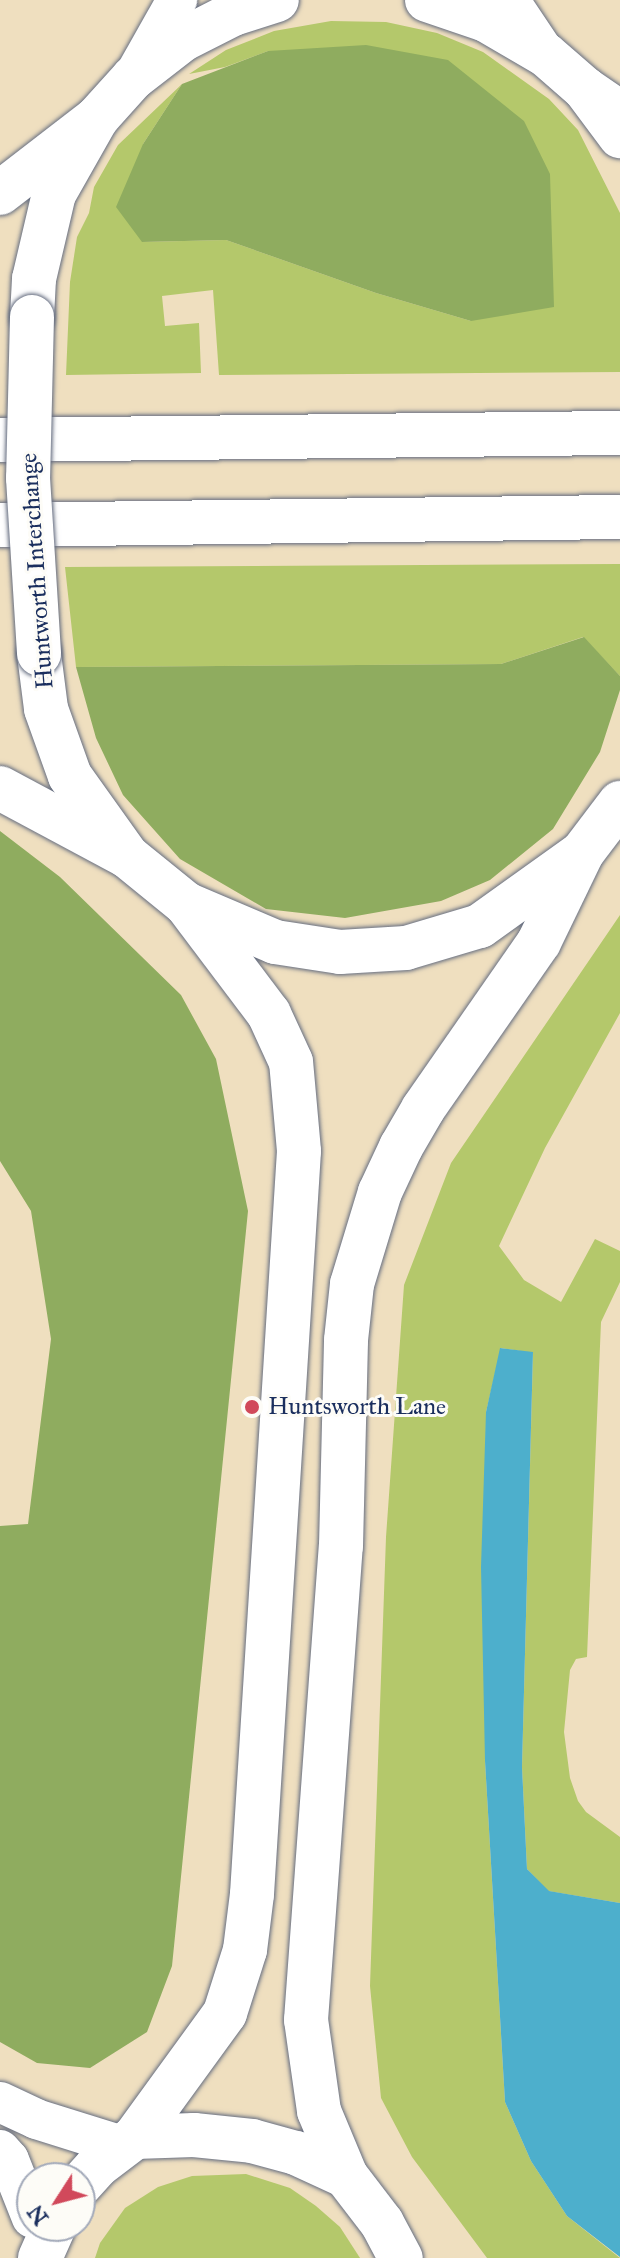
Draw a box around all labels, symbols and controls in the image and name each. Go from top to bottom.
street label: Huntworth Interchange [14,452,60,690]
place label: Huntsworth Lane [268,1393,446,1421]
marker: Huntsworth Lane [243,1398,261,1416]
north arrow [16,2162,96,2242]
text: N [21,2200,54,2231]

